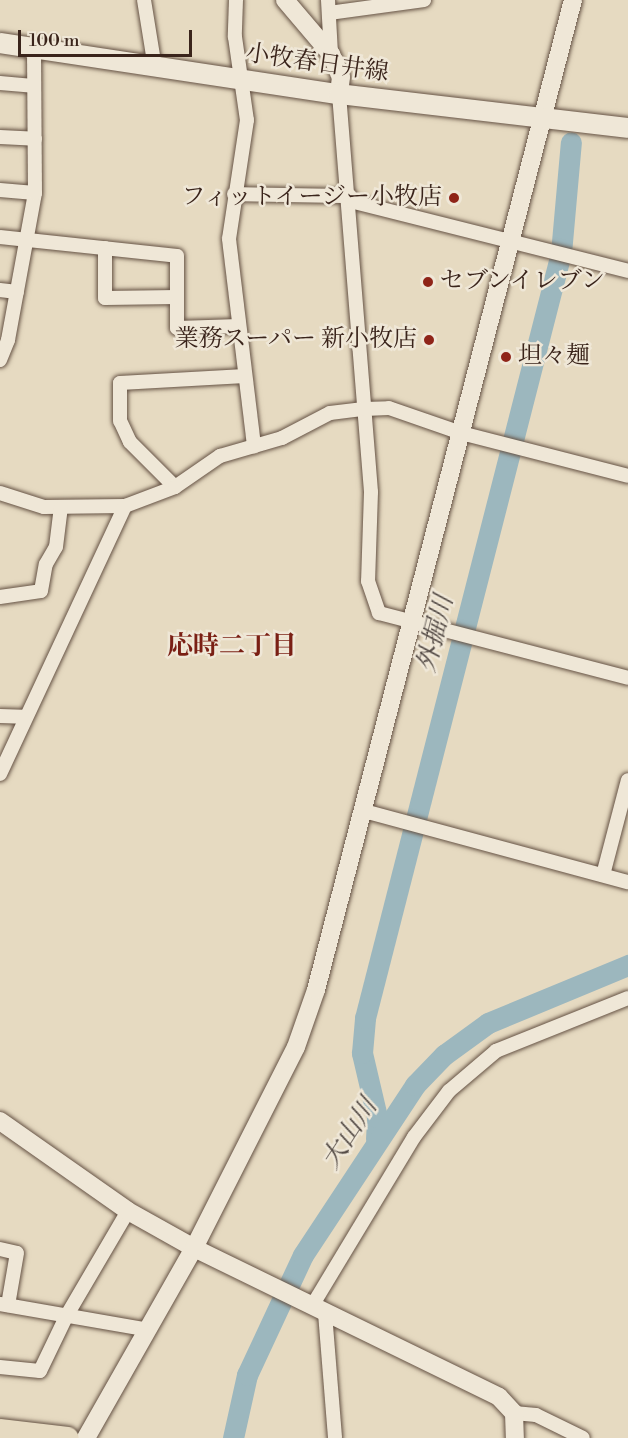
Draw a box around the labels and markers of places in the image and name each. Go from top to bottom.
place label: フィットイージー小牧店 [178,184,442,212]
marker: フィットイージー小牧店 [447,191,461,205]
place label: セブンイレブン [440,268,608,296]
marker: セブンイレブン [421,275,435,289]
place label: 業務スーパー 新小牧店 [173,326,417,354]
marker: 業務スーパー 新小牧店 [422,333,436,347]
place label: 坦々麺 [518,343,590,371]
marker: 坦々麺 [499,350,513,364]

